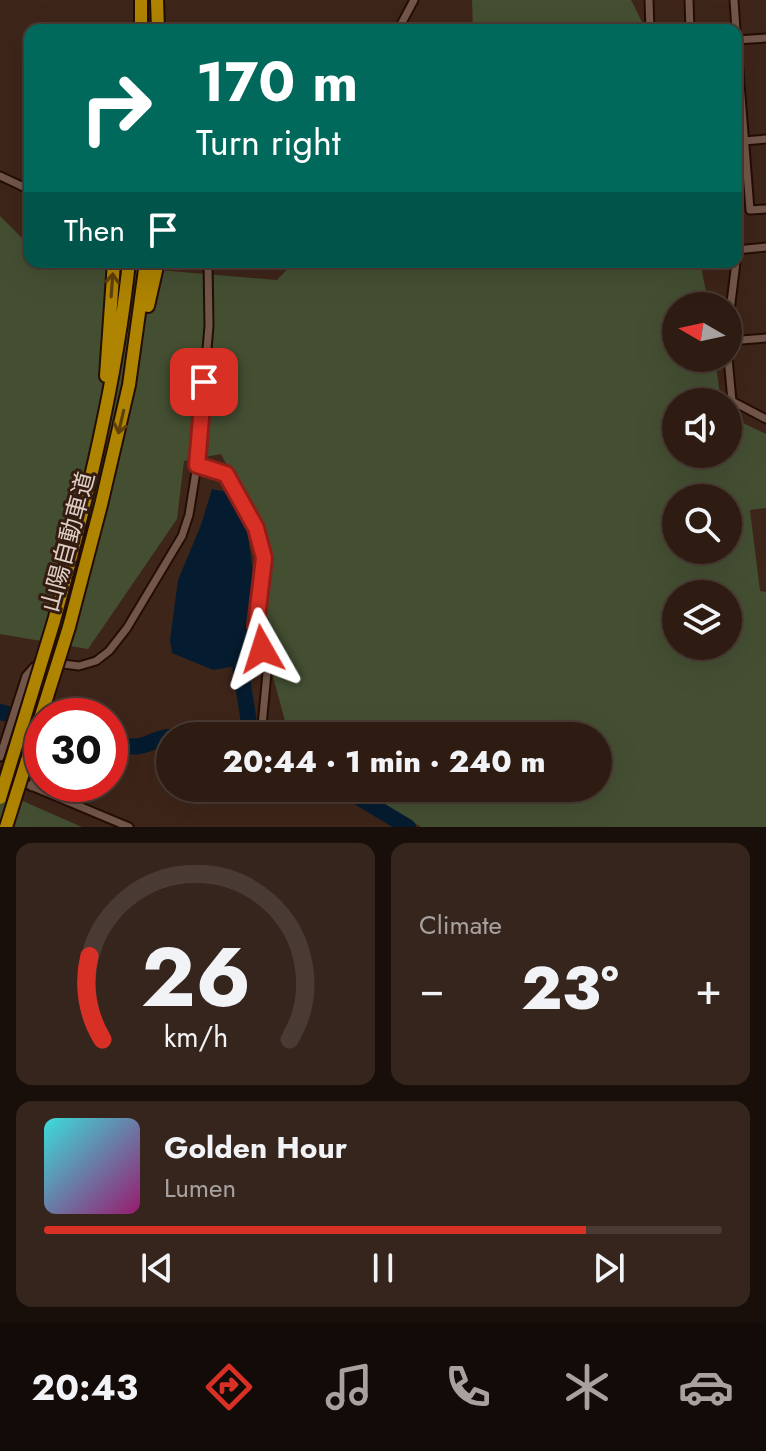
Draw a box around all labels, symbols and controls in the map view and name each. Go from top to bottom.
text: 170 m [196,41,358,122]
icon: right [64,56,168,160]
text: Turn right [196,116,341,168]
icon: arrive [141,208,185,252]
text: Then [64,209,125,252]
one-way arrow [105,272,120,299]
north arrow [662,292,742,372]
map controls [662,292,742,660]
pin [170,348,238,416]
icon: arrive [182,360,226,404]
button: sound [662,388,742,468]
one-way arrow [113,408,128,434]
street label: 山陽自動車道 [32,468,103,616]
button: search [662,484,742,564]
button: layers [662,580,742,660]
position arrow [220,607,304,691]
speed limit sign: 30 [24,698,128,802]
text: 20:44 · 1 min · 240 m [222,740,546,783]
text: Climate [419,906,502,944]
text: 26 [140,917,251,1037]
text: 23° [521,945,619,1032]
text: − [419,957,445,1021]
text: + [695,957,722,1021]
text: km/h [163,1016,228,1058]
text: Golden Hour [164,1126,347,1169]
text: Lumen [164,1169,236,1207]
icon: previous [135,1246,179,1290]
icon: pause [361,1246,405,1290]
icon: next [587,1246,631,1290]
icon: directions [201,1359,257,1415]
icon: music [321,1359,377,1415]
icon: phone [440,1359,496,1415]
icon: climate [559,1359,615,1415]
icon: car [678,1359,734,1415]
text: 20:43 [32,1361,138,1413]

